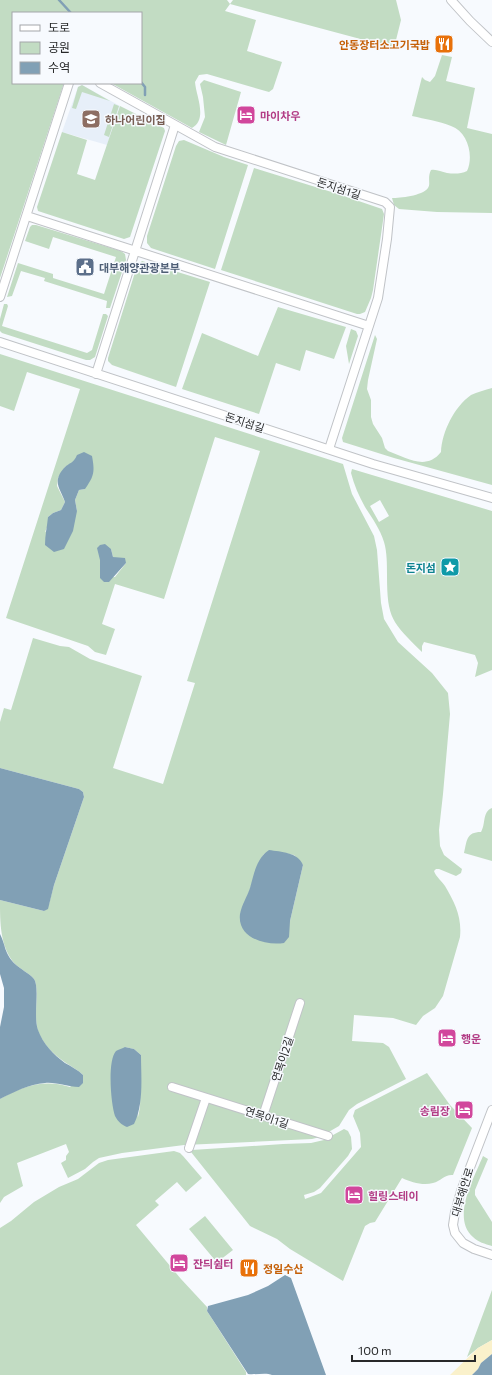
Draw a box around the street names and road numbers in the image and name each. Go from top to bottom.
street label: 돈지섬1길 [316,175,362,201]
street label: 돈지섬길 [224,410,266,434]
street label: 연목이2길 [269,1035,295,1083]
street label: 연목이1길 [244,1104,290,1130]
street label: 대부해안로 [448,1166,476,1218]

